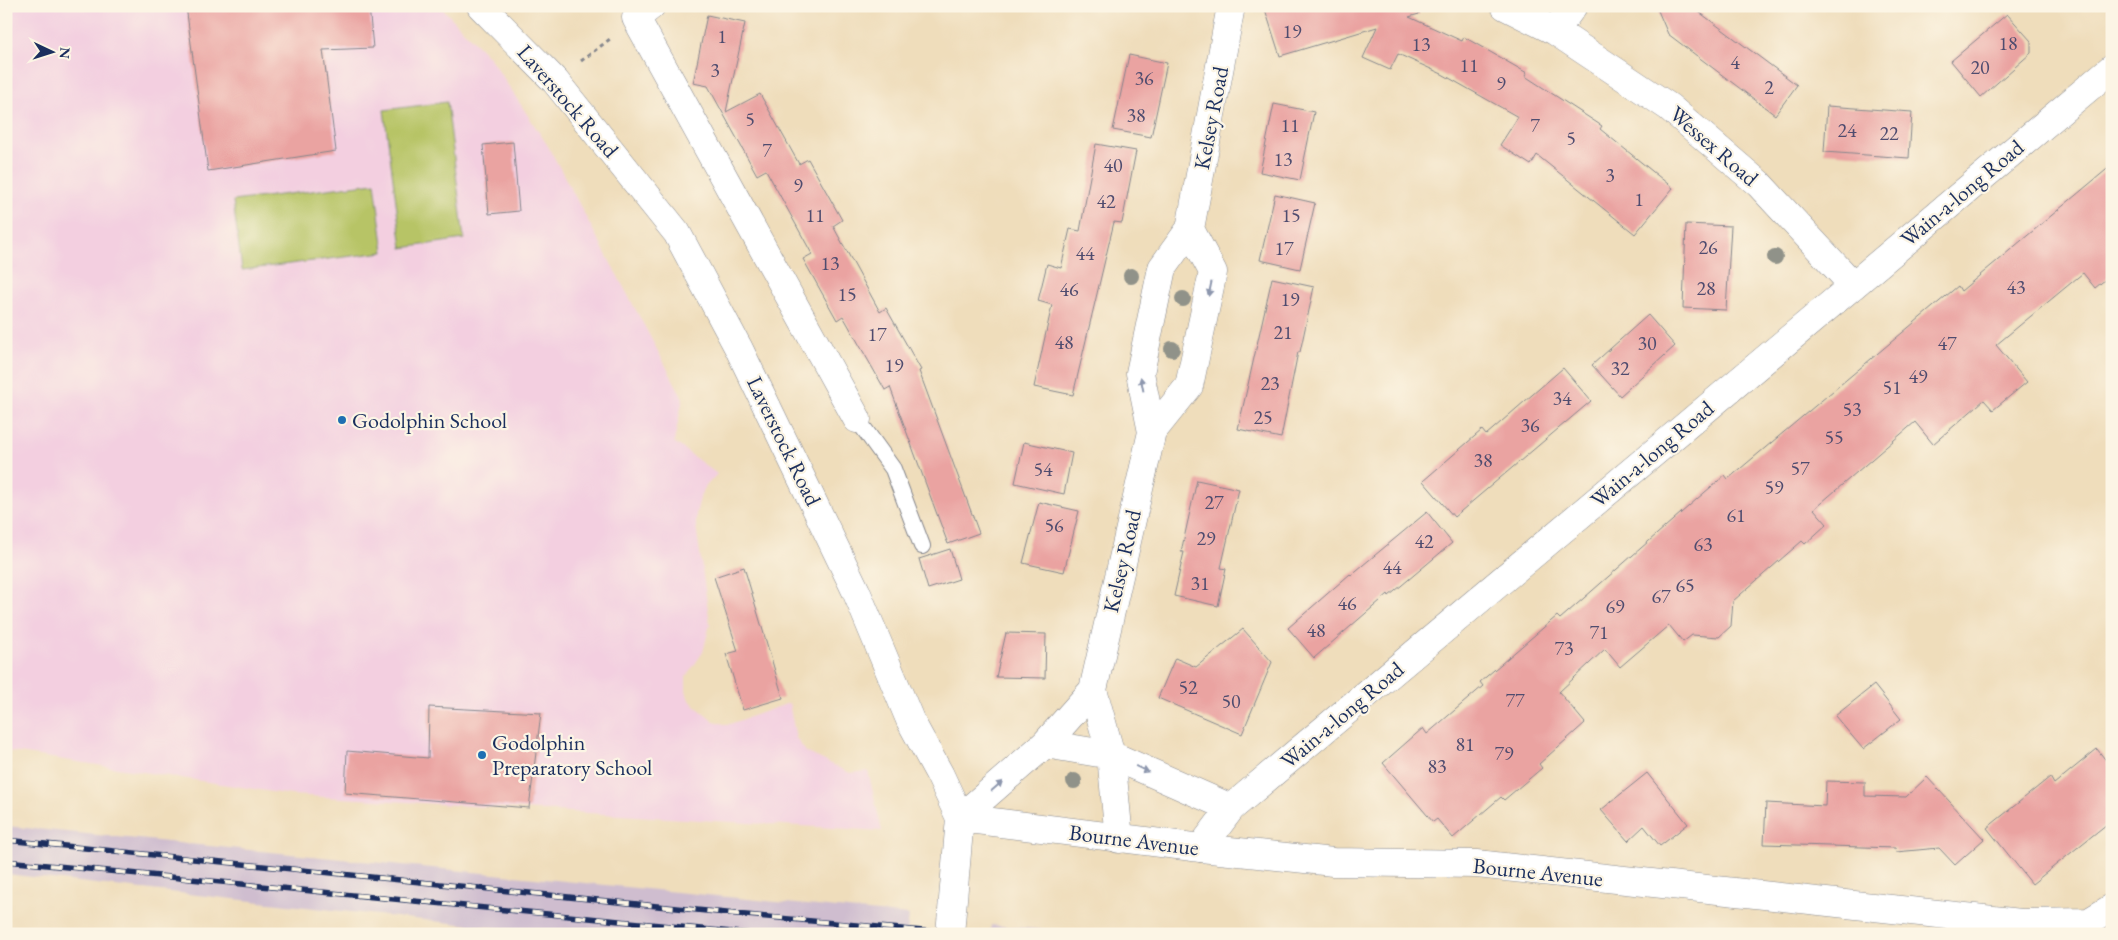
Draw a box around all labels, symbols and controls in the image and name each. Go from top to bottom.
house number: 19 [1282,18,1302,44]
house number: 1 [717,23,727,49]
north arrow [28,28,78,78]
house number: 18 [1998,30,2018,56]
house number: 13 [1411,31,1431,57]
street label: Laverstock Road [511,38,626,164]
text: N [56,47,74,60]
house number: 4 [1730,49,1740,75]
house number: 11 [1459,52,1479,78]
house number: 20 [1970,54,1990,80]
house number: 3 [710,57,720,83]
street label: Kelsey Road [1187,63,1235,172]
house number: 36 [1134,65,1154,91]
house number: 9 [1496,70,1506,96]
house number: 2 [1764,74,1774,100]
street label: Wessex Road [1663,99,1765,193]
house number: 38 [1126,102,1146,128]
house number: 5 [745,106,755,132]
house number: 11 [1280,112,1300,138]
house number: 7 [1530,112,1540,138]
house number: 24 [1837,117,1857,143]
house number: 22 [1879,120,1899,146]
house number: 5 [1566,125,1576,151]
street label: Wain-a-long Road [1894,132,2030,253]
house number: 7 [762,137,772,163]
house number: 13 [1273,146,1293,172]
house number: 40 [1103,152,1123,178]
house number: 3 [1605,162,1615,188]
house number: 9 [793,172,803,198]
house number: 1 [1634,186,1644,212]
house number: 42 [1096,188,1116,214]
house number: 11 [805,202,825,228]
house number: 15 [1281,202,1301,228]
house number: 26 [1698,234,1718,260]
house number: 17 [1274,235,1294,261]
house number: 44 [1075,240,1095,266]
house number: 13 [820,250,840,276]
house number: 43 [2006,274,2026,300]
house number: 28 [1696,275,1716,301]
house number: 46 [1059,276,1079,302]
house number: 15 [837,281,857,307]
one-way arrow [1205,282,1213,298]
house number: 19 [1280,286,1300,312]
house number: 21 [1273,319,1293,345]
house number: 17 [867,321,887,347]
house number: 48 [1054,329,1074,355]
house number: 30 [1637,330,1657,356]
house number: 47 [1937,330,1957,356]
house number: 19 [884,352,904,378]
house number: 32 [1610,355,1630,381]
house number: 49 [1908,363,1928,389]
house number: 23 [1260,370,1280,396]
street label: Laverstock Road [740,371,828,511]
house number: 51 [1882,374,1902,400]
one-way arrow [1138,376,1146,392]
house number: 34 [1552,385,1572,411]
street label: Wain-a-long Road [1584,393,1720,514]
house number: 53 [1842,396,1862,422]
house number: 25 [1253,404,1273,430]
place label: Godolphin School [352,406,507,435]
house number: 36 [1520,412,1540,438]
marker: Godolphin School [336,414,348,426]
house number: 55 [1824,424,1844,450]
house number: 38 [1473,447,1493,473]
house number: 57 [1790,455,1810,481]
house number: 54 [1033,456,1053,482]
house number: 59 [1764,474,1784,500]
house number: 27 [1204,489,1224,515]
house number: 61 [1726,502,1746,528]
street label: Kelsey Road [1096,506,1148,615]
house number: 56 [1044,512,1064,538]
house number: 29 [1196,525,1216,551]
house number: 42 [1414,528,1434,554]
house number: 63 [1693,531,1713,557]
house number: 44 [1382,554,1402,580]
house number: 31 [1190,570,1210,596]
house number: 65 [1675,572,1695,598]
house number: 67 [1651,583,1671,609]
house number: 46 [1337,590,1357,616]
house number: 69 [1605,593,1625,619]
house number: 48 [1306,617,1326,643]
house number: 71 [1589,619,1609,645]
house number: 73 [1554,635,1574,661]
street label: Wain-a-long Road [1274,654,1410,775]
house number: 52 [1178,674,1198,700]
house number: 77 [1505,687,1525,713]
house number: 50 [1221,688,1241,714]
place label: Godolphin Preparatory School [492,728,652,782]
house number: 81 [1455,731,1475,757]
house number: 79 [1494,740,1514,766]
marker: Godolphin Preparatory School [476,749,488,761]
house number: 83 [1427,753,1447,779]
one-way arrow [1135,765,1149,773]
one-way arrow [990,781,1003,792]
street label: Bourne Avenue [1067,818,1201,862]
street label: Bourne Avenue [1472,851,1605,893]

